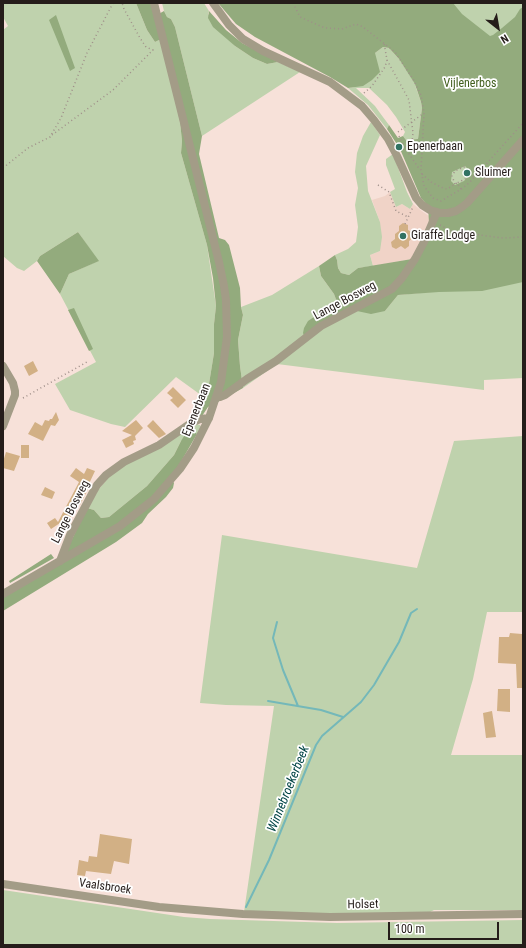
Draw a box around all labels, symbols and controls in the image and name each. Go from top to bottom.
north arrow [478,8,518,48]
text: N [498,31,511,46]
park label: Vijlenerbos [443,77,497,91]
place label: Epenerbaan [407,140,463,154]
marker: Epenerbaan [394,142,404,152]
place label: Sluimer [475,166,511,180]
marker: Sluimer [462,168,472,178]
place label: Giraffe Lodge [411,229,475,243]
marker: Giraffe Lodge [398,231,408,241]
street label: Lange Bosweg [311,278,379,324]
street label: Epenerbaan [180,381,214,439]
street label: Lange Bosweg [49,478,93,546]
water label: Winnebroekerbeek [265,744,313,834]
street label: Vaalsbroek [78,876,132,898]
street label: Holset [347,898,379,912]
scale bar [390,914,501,940]
text: 100 m [395,922,425,936]

